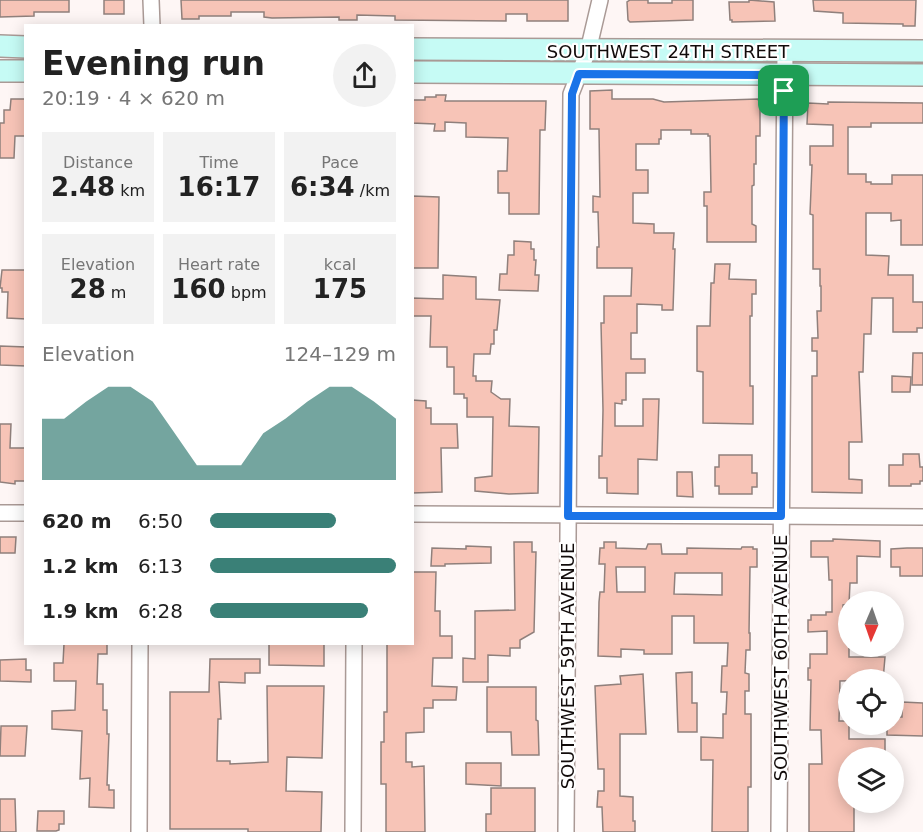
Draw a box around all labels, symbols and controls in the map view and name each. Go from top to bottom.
street label: SOUTHWEST 24TH STREET [547,41,790,62]
text: Evening run [42,44,265,83]
button: share [333,44,396,107]
pin [758,65,809,116]
icon: arrive [767,74,800,107]
text: 20:19 · 4 × 620 m [42,86,225,110]
text: Distance [63,153,133,172]
text: Time [199,153,239,172]
text: Pace [321,153,359,172]
text: 2.48 [51,172,115,202]
text: 16:17 [178,172,260,202]
text: 6:34 [290,172,355,202]
text: km [115,181,145,200]
text: /km [355,181,390,200]
text: Elevation [61,255,135,274]
text: Heart rate [178,255,260,274]
text: kcal [324,255,356,274]
text: 28 [70,274,106,304]
text: 160 [171,274,226,304]
text: 175 [313,274,367,304]
text: m [106,283,126,302]
text: bpm [226,283,267,302]
text: Elevation [42,342,135,366]
text: 124–129 m [284,342,396,366]
text: 620 m [42,509,112,533]
text: 6:50 [138,509,183,533]
street label: SOUTHWEST 60TH AVENUE [770,535,791,781]
street label: SOUTHWEST 59TH AVENUE [557,543,578,789]
text: 1.2 km [42,554,119,578]
text: 6:13 [138,554,183,578]
north arrow [838,591,904,657]
map controls [838,591,904,813]
text: 1.9 km [42,599,119,623]
text: 6:28 [138,599,183,623]
button: locate [838,669,904,735]
button: layers [838,747,904,813]

